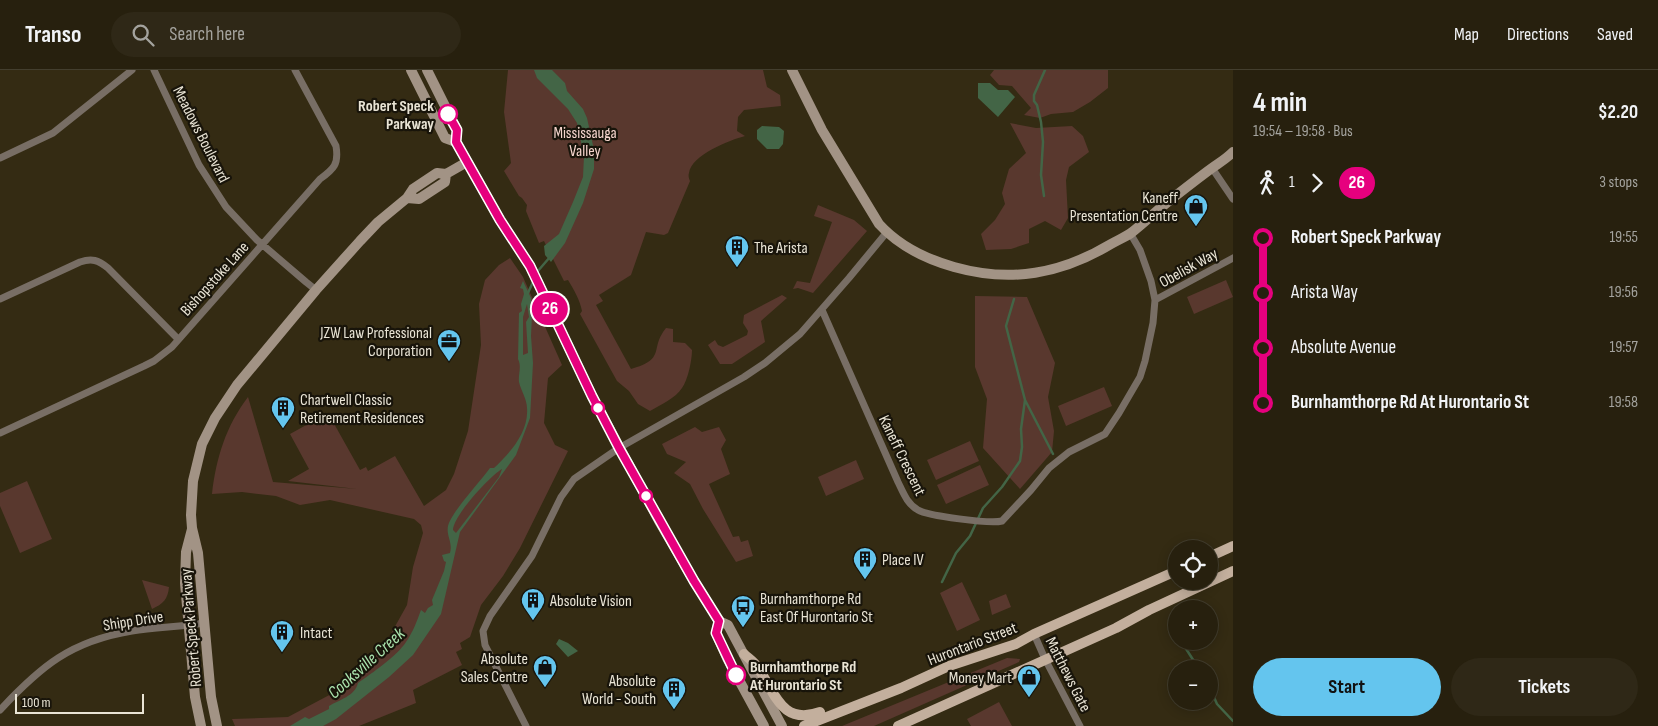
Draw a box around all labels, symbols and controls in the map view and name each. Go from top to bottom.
search box [111,12,461,57]
text: Transo [25,20,81,49]
icon: search [129,21,157,49]
text: Search here [169,23,245,46]
text: Map [1454,24,1479,45]
text: Directions [1507,24,1569,45]
text: Saved [1597,24,1633,45]
street label: Meadows Boulevard [168,83,233,186]
text: 4 min [1253,86,1307,119]
place label: Robert Speck Parkway [358,97,434,134]
text: $2.20 [1598,101,1638,124]
marker: Robert Speck Parkway [438,104,458,124]
text: 19:54 – 19:58 · Bus [1253,122,1353,141]
park label: Mississauga Valley [553,124,617,161]
icon: walk [1253,169,1281,197]
icon: forward [1303,169,1331,197]
text: 26 [1349,172,1365,193]
text: 1 [1289,173,1295,192]
text: 3 stops [1599,173,1638,192]
place label: Kaneff Presentation Centre [1070,189,1179,226]
shop icon: Kaneff Presentation Centre [1183,193,1209,227]
text: Robert Speck Parkway [1291,226,1441,249]
text: 19:55 [1609,228,1638,247]
building icon: The Arista [724,234,750,268]
street label: Bishopstoke Lane [177,238,253,320]
place label: The Arista [754,239,808,258]
street label: Obelisk Way [1156,245,1221,292]
text: Arista Way [1291,281,1358,304]
text: 19:56 [1609,283,1638,302]
line badge: 26 [528,293,572,325]
text: 26 [542,298,558,319]
place label: JZW Law Professional Corporation [319,324,432,361]
office icon: JZW Law Professional Corporation [436,328,462,362]
text: Absolute Avenue [1291,336,1396,359]
text: 19:57 [1610,338,1638,357]
place label: Chartwell Classic Retirement Residences [300,391,424,428]
text: Burnhamthorpe Rd At Hurontario St [1291,391,1529,414]
text: 19:58 [1609,393,1638,412]
building icon: Chartwell Classic Retirement Residences [270,395,296,429]
unlabelled marker [591,401,605,415]
street label: Kaneff Crescent [874,412,929,499]
unlabelled marker [639,489,653,503]
map controls [1168,540,1218,710]
button: locate [1168,540,1218,590]
building icon: Place IV [852,546,878,580]
place label: Place IV [882,551,924,570]
street label: Robert Speck Parkway [177,568,206,688]
building icon: Absolute Vision [520,587,546,621]
place label: Burnhamthorpe Rd East Of Hurontario St [760,590,873,627]
place label: Absolute Vision [549,592,632,611]
bus stop icon: Burnhamthorpe Rd East Of Hurontario St [730,594,756,628]
button: + [1168,600,1218,650]
street label: Shipp Drive [102,607,165,636]
building icon: Intact [269,619,295,653]
street label: Hurontario Street [925,619,1020,670]
water label: Cooksville Creek [324,623,410,703]
place label: Intact [300,624,332,643]
street label: Matthews Gate [1041,634,1095,715]
place label: Absolute Sales Centre [461,650,528,687]
shop icon: Absolute Sales Centre [532,654,558,688]
place label: Burnhamthorpe Rd At Hurontario St [749,658,856,695]
button: Start [1253,658,1441,716]
button: Tickets [1451,658,1638,716]
button: − [1168,660,1218,710]
shop icon: Money Mart [1016,664,1042,698]
marker: Burnhamthorpe Rd At Hurontario St [726,665,746,685]
place label: Money Mart [949,669,1012,688]
place label: Absolute World - South [582,672,656,709]
building icon: Absolute World - South [661,676,687,710]
scale bar [15,691,144,714]
text: 100 m [22,694,51,711]

